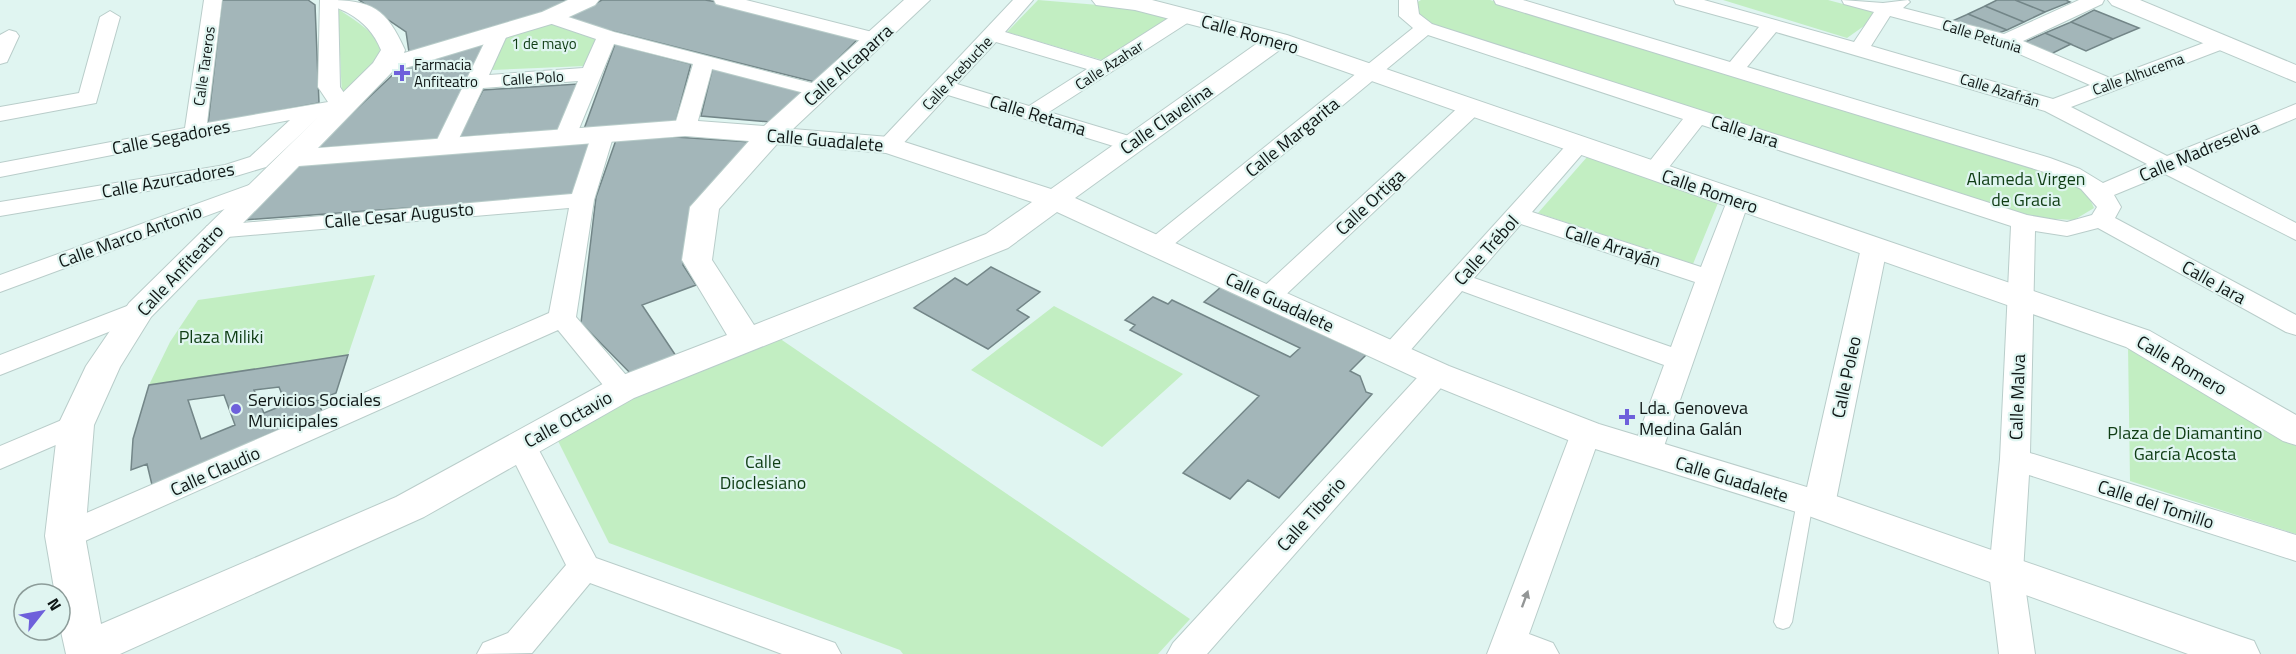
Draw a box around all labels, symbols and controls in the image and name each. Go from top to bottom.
street label: Calle Romero [1198,7,1302,61]
street label: Calle Petunia [1939,13,2025,59]
street label: Calle Alcaparra [797,18,899,112]
street label: Calle Tareros [187,25,221,107]
street label: Calle Acebuche [916,31,998,115]
park label: 1 de mayo [511,32,577,55]
street label: Calle Azahar [1070,34,1148,96]
street label: Calle Alhucema [2089,47,2187,101]
place label: Farmacia Anfiteatro [414,53,478,93]
street label: Calle Polo [501,64,565,92]
marker: Farmacia Anfiteatro [395,66,409,80]
street label: Calle Azafrán [1957,67,2043,113]
street label: Calle Clavelina [1114,77,1218,161]
street label: Calle Retama [986,88,1090,142]
street label: Calle Margarita [1239,91,1345,183]
street label: Calle Jara [1708,107,1782,155]
street label: Calle Segadores [110,112,232,162]
street label: Calle Madreselva [2135,114,2263,188]
street label: Calle Guadalete [766,121,884,159]
street label: Calle Azurcadores [100,155,236,205]
street label: Calle Romero [1658,162,1762,220]
street label: Calle Ortiga [1329,163,1411,241]
park label: Alameda Virgen de Gracia [1966,165,2086,213]
street label: Calle Cesar Augusto [323,195,475,235]
street label: Calle Marco Antonio [55,198,205,274]
street label: Calle Trébol [1447,209,1525,291]
street label: Calle Anfiteatro [130,218,230,322]
street label: Calle Arrayán [1562,218,1664,274]
street label: Calle Jara [2177,253,2251,311]
street label: Calle Guadalete [1221,265,1339,339]
park label: Plaza Miliki [179,323,263,350]
street label: Calle Romero [2132,328,2232,402]
street label: Calle Poleo [1824,334,1868,420]
street label: Calle Malva [2002,354,2032,440]
street label: Calle Octavio [519,384,617,454]
place label: Servicios Sociales Municipales [248,386,381,434]
place label: Lda. Genoveva Medina Galán [1639,394,1748,442]
marker: Servicios Sociales Municipales [229,402,243,416]
marker: Lda. Genoveva Medina Galán [1620,410,1634,424]
park label: Plaza de Diamantino García Acosta [2107,419,2263,467]
street label: Calle Claudio [166,439,264,503]
park label: Calle Dioclesiano [720,448,806,496]
street label: Calle Guadalete [1672,449,1792,509]
street label: Calle Tiberio [1270,471,1352,557]
street label: Calle del Tomillo [2094,472,2218,536]
north arrow [12,582,72,642]
one-way arrow [1521,590,1531,608]
text: N [42,593,68,615]

